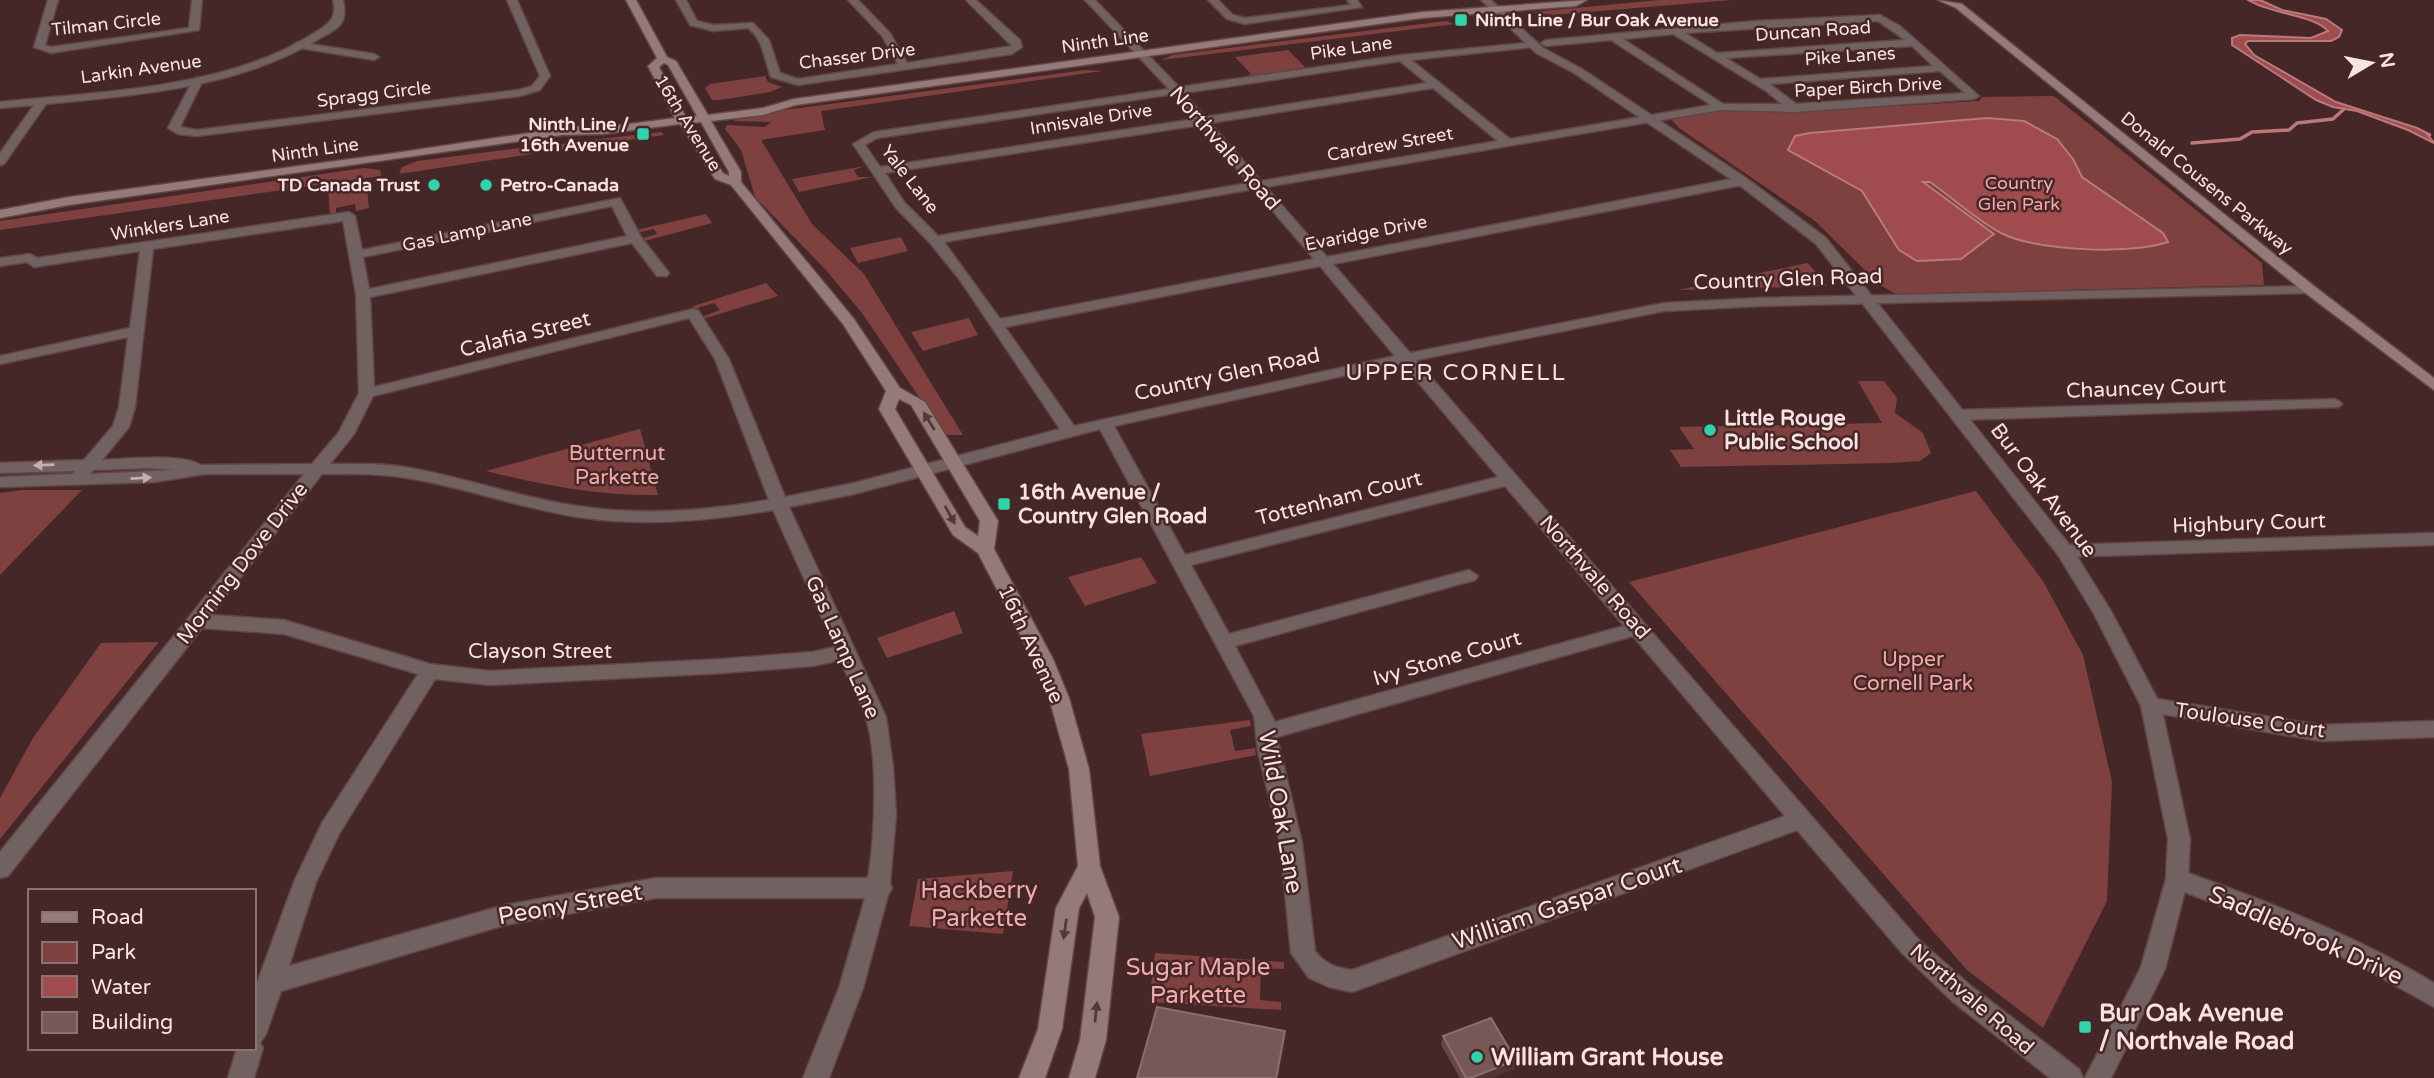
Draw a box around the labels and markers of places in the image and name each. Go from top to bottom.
place label: Ninth Line / Bur Oak Avenue [1475,9,1719,31]
marker: Ninth Line / Bur Oak Avenue [1453,12,1469,28]
place label: Ninth Line / 16th Avenue [519,113,629,156]
marker: Ninth Line / 16th Avenue [635,126,651,142]
place label: TD Canada Trust [277,174,420,196]
place label: Petro-Canada [500,174,619,196]
marker: TD Canada Trust [426,177,442,193]
marker: Petro-Canada [478,177,494,193]
place label: Little Rouge Public School [1724,406,1859,455]
marker: Little Rouge Public School [1702,422,1718,438]
place label: 16th Avenue / Country Glen Road [1018,480,1207,529]
marker: 16th Avenue / Country Glen Road [996,496,1012,512]
place label: Bur Oak Avenue / Northvale Road [2099,999,2294,1056]
marker: Bur Oak Avenue / Northvale Road [2077,1019,2093,1035]
place label: William Grant House [1491,1043,1724,1072]
marker: William Grant House [1469,1049,1485,1065]

